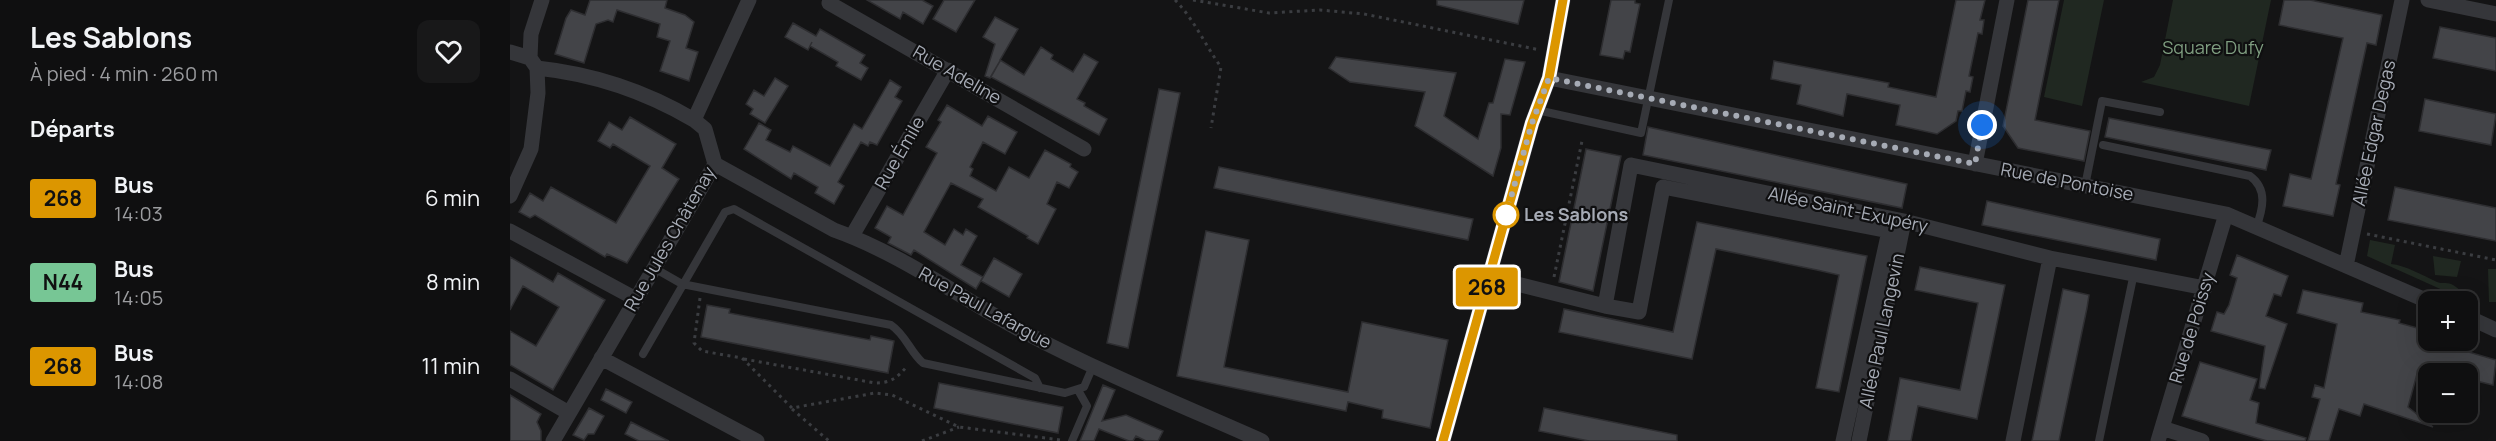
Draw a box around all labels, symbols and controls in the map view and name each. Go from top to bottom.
text: Les Sablons [30,18,192,56]
button: heart [417,20,480,83]
park label: Square Dufy [2162,35,2264,59]
street label: Rue Adeline [909,39,1006,109]
street label: Allée Edgar Degas [2346,58,2400,208]
text: À pied · 4 min · 260 m [30,60,218,87]
your location [1967,110,1997,140]
street label: Rue Émile [869,112,930,193]
text: Départs [30,114,115,144]
street label: Rue de Pontoise [1999,156,2136,206]
street label: Rue Jules Châtenay [618,161,721,315]
text: Bus [114,170,154,200]
street label: Allée Saint-Exupéry [1766,180,1931,238]
text: 6 min [425,183,480,213]
text: 268 [44,184,82,212]
text: 14:03 [114,200,163,227]
marker: Les Sablons [1493,202,1519,228]
place label: Les Sablons [1524,202,1629,226]
street label: Allée Paul Langevin [1853,251,1909,411]
text: Bus [114,254,154,284]
street label: Rue Paul Lafargue [915,261,1056,354]
text: 8 min [426,267,480,297]
text: N44 [43,268,83,296]
line badge: 268 [1452,268,1522,306]
street label: Rue de Poissy [2163,269,2219,386]
text: 268 [1468,273,1506,301]
text: 14:05 [114,284,163,311]
map controls [2418,291,2478,423]
button: + [2418,291,2478,351]
text: Bus [114,338,154,368]
text: 11 min [422,351,480,381]
text: 268 [44,352,82,380]
button: − [2418,363,2478,423]
text: 14:08 [114,368,163,395]

